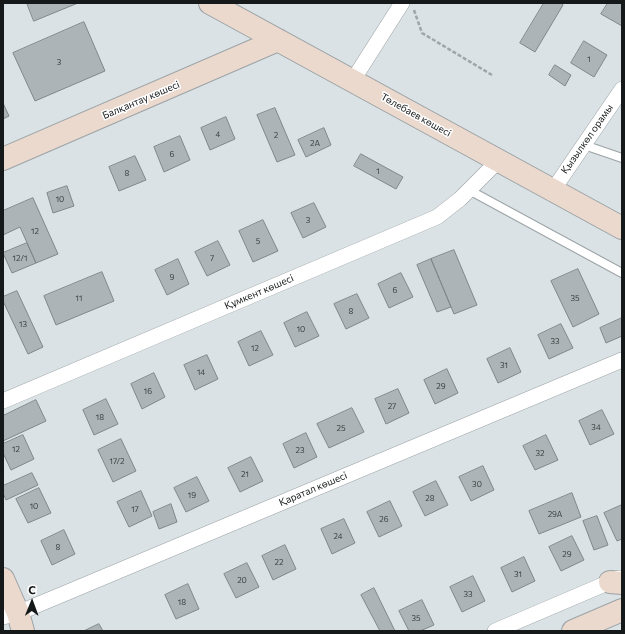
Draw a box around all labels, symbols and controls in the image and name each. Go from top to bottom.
house number: 1 [587,54,591,64]
house number: 3 [57,57,61,67]
street label: Балқантау көшесі [101,78,181,122]
street label: Төлебаев көшесі [379,91,453,139]
street label: Қызылкөл орамы [558,102,616,176]
house number: 4 [216,129,220,139]
house number: 2 [274,130,278,140]
house number: 2А [310,138,320,148]
house number: 6 [170,149,174,159]
house number: 1 [376,166,380,176]
house number: 8 [125,168,129,178]
house number: 10 [56,194,64,204]
house number: 3 [306,215,310,225]
house number: 12 [31,226,39,236]
house number: 5 [256,236,260,246]
house number: 12/1 [13,253,27,263]
house number: 7 [210,253,214,263]
house number: 9 [170,272,174,282]
street label: Құмкент көшесі [223,272,295,312]
house number: 6 [393,285,397,295]
house number: 11 [76,293,82,303]
house number: 35 [570,293,580,303]
house number: 8 [349,306,353,316]
house number: 13 [19,319,27,329]
house number: 10 [297,324,305,334]
house number: 33 [550,336,560,346]
house number: 12 [251,343,259,353]
house number: 31 [500,360,508,370]
house number: 14 [197,367,205,377]
house number: 29 [436,381,446,391]
house number: 16 [144,386,152,396]
house number: 27 [388,401,396,411]
house number: 18 [96,412,104,422]
house number: 34 [591,422,601,432]
house number: 25 [336,423,346,433]
house number: 12 [12,444,20,454]
house number: 23 [296,445,304,455]
house number: 32 [536,448,544,458]
house number: 17/2 [109,456,125,466]
house number: 21 [241,469,249,479]
street label: Қаратал көшесі [277,469,349,509]
house number: 30 [472,479,482,489]
house number: 19 [188,490,196,500]
house number: 28 [425,493,435,503]
house number: 10 [30,501,38,511]
house number: 17 [131,504,139,514]
house number: 29А [548,509,562,519]
house number: 26 [379,514,389,524]
house number: 24 [333,531,343,541]
house number: 8 [56,542,60,552]
house number: 29 [562,549,572,559]
house number: 22 [275,557,283,567]
house number: 31 [514,569,522,579]
house number: 20 [237,575,247,585]
north arrow [12,582,52,622]
text: С [28,583,36,596]
house number: 33 [463,589,473,599]
house number: 18 [178,597,186,607]
house number: 35 [411,613,421,623]

